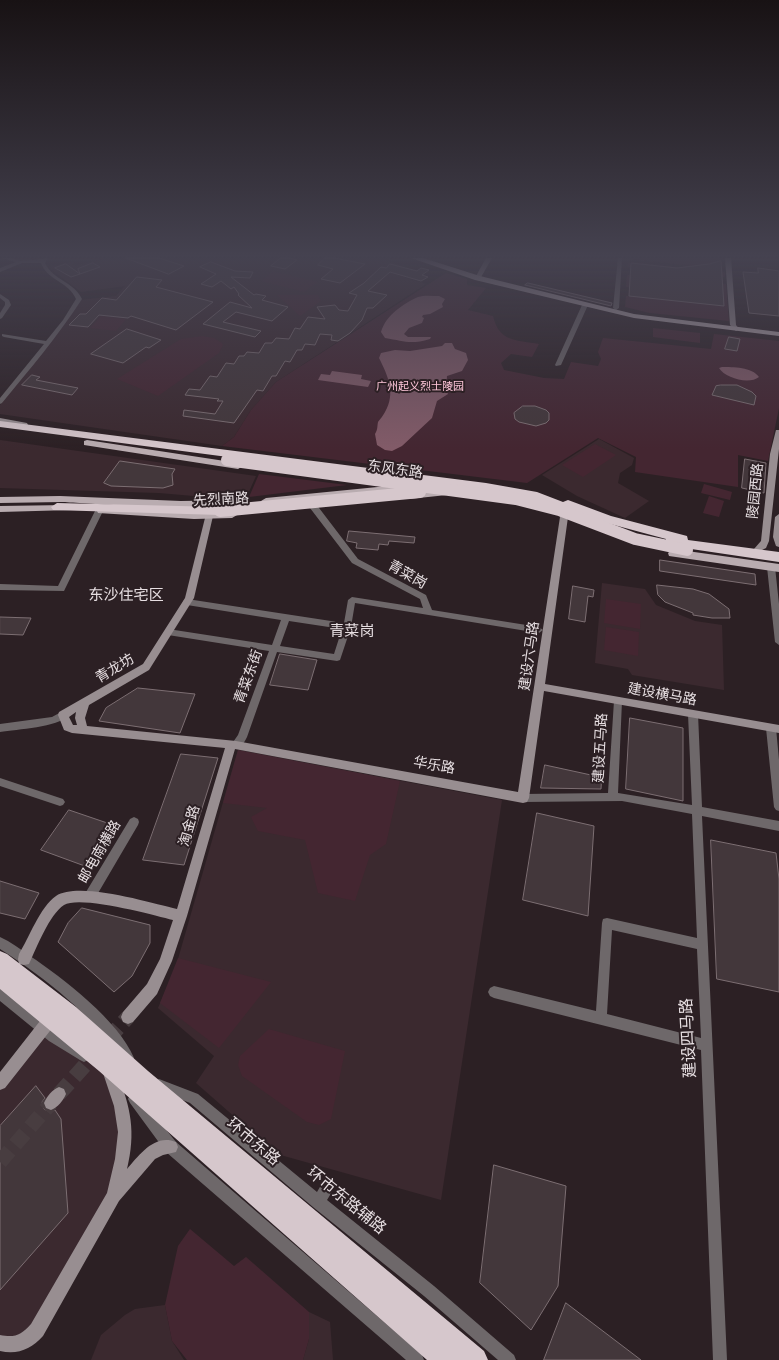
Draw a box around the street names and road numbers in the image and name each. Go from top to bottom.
street label: 东风东路 [366,458,424,482]
street label: 陵园西路 [745,462,767,520]
street label: 先烈南路 [193,490,249,510]
street label: 青菜岗 [385,557,429,593]
street label: 建设六马路 [517,620,543,692]
street label: 青菜东街 [232,648,266,706]
street label: 青龙坊 [93,651,137,687]
street label: 建设横马路 [626,681,698,709]
street label: 建设五马路 [591,713,611,783]
street label: 华乐路 [412,754,456,778]
street label: 淘金路 [176,803,204,849]
street label: 邮电南横路 [75,817,125,887]
street label: 建设四马路 [677,998,701,1078]
street label: 环市东路 [222,1114,284,1170]
street label: 环市东路辅路 [303,1163,389,1239]

